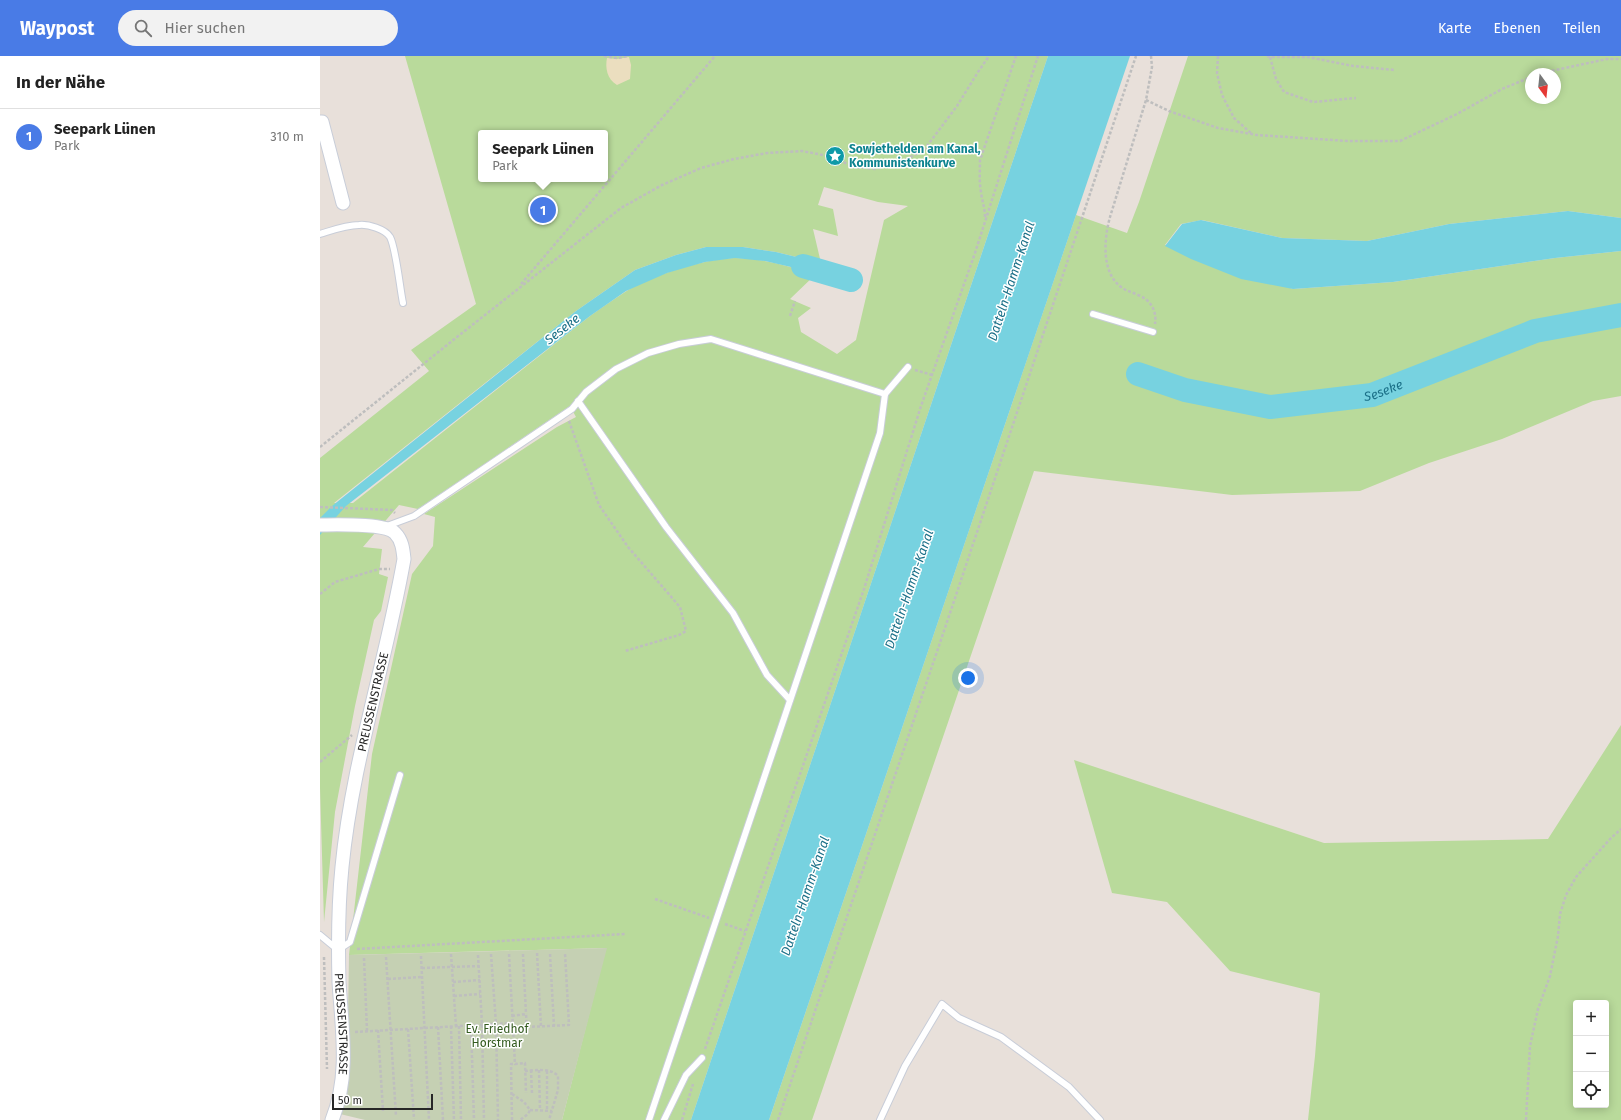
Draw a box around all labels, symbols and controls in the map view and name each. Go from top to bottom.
search box [118,10,398,46]
text: Waypost [20,17,94,40]
icon: search [132,17,154,39]
text: Hier suchen [164,19,245,37]
text: Karte [1438,20,1472,37]
text: Ebenen [1494,20,1541,37]
text: Teilen [1563,20,1601,37]
north arrow [1525,68,1561,104]
text: In der Nähe [16,72,105,93]
text: Seepark Lünen [54,120,156,138]
text: 1 [26,129,32,144]
text: 310 m [270,129,304,144]
popup [478,130,608,182]
text: Park [54,138,80,153]
text: Seepark Lünen [492,140,594,158]
place label: Sowjethelden am Kanal, Kommunistenkurve [849,142,981,170]
place icon: Sowjethelden am Kanal, Kommunistenkurve [824,145,846,167]
text: Park [492,158,518,173]
pin: 1 [530,195,556,225]
water label: Datteln-Hamm-Kanal [985,219,1037,343]
water label: Seseke [541,311,583,348]
water label: Seseke [1362,376,1405,404]
water label: Datteln-Hamm-Kanal [882,527,936,650]
street label: PREUSSENSTRASSE [355,651,391,753]
your location [958,668,978,688]
water label: Datteln-Hamm-Kanal [778,834,832,957]
street label: PREUSSENSTRASSE [332,973,350,1076]
map controls [1573,1000,1609,1108]
button: + [1573,1000,1609,1036]
park label: Ev. Friedhof Horstmar [466,1022,529,1050]
button: − [1573,1036,1609,1072]
button: locate [1573,1072,1609,1108]
scale bar [332,1092,433,1111]
text: 50 m [338,1094,362,1107]

